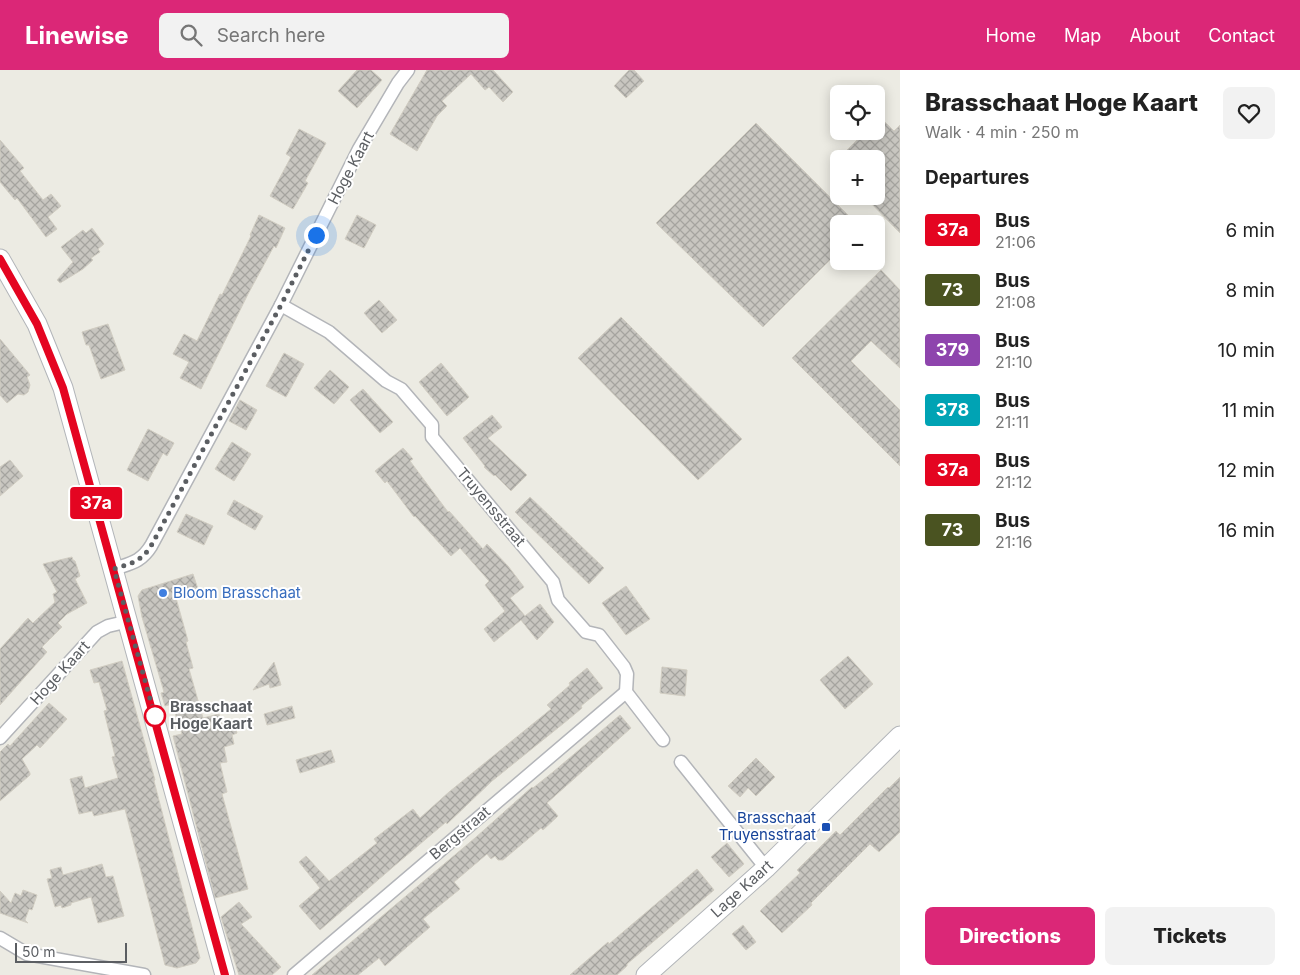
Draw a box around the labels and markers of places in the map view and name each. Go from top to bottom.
place label: Bloom Brasschaat [173,583,301,602]
marker: Bloom Brasschaat [157,587,169,599]
place label: Brasschaat Hoge Kaart [170,697,253,733]
marker: Brasschaat Hoge Kaart [144,705,166,727]
place label: Brasschaat Truyensstraat [719,808,816,844]
marker: Brasschaat Truyensstraat [820,821,832,833]

